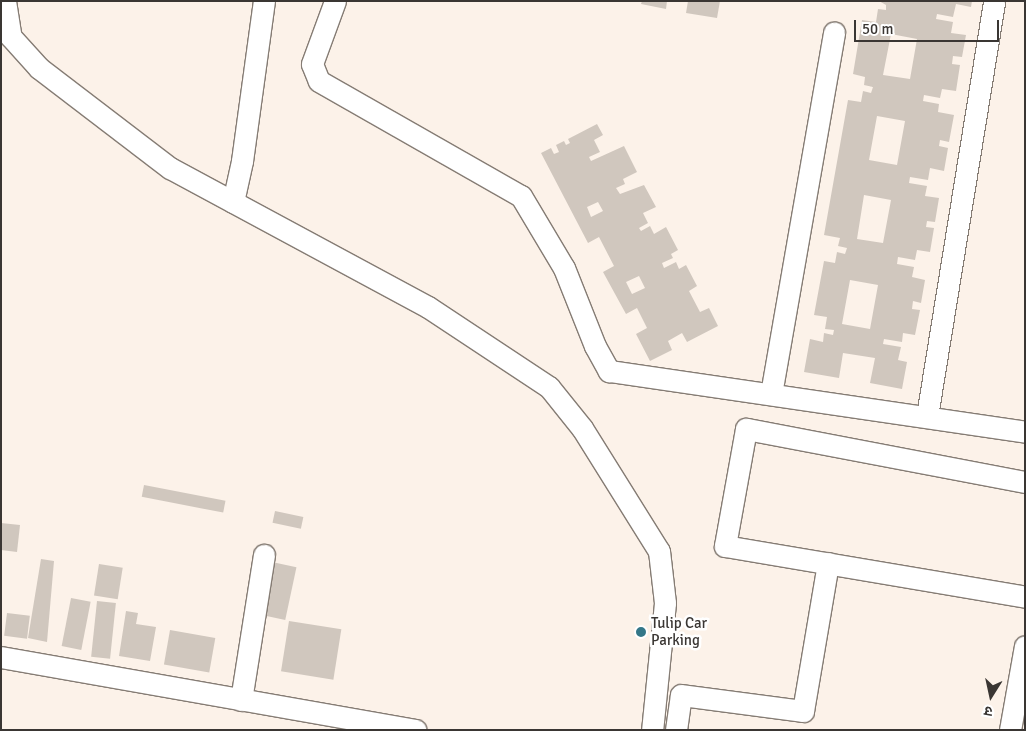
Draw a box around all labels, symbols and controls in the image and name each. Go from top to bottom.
scale bar [856,10,1001,42]
text: 50 m [862,20,893,38]
place label: Tulip Car Parking [651,614,707,649]
marker: Tulip Car Parking [635,626,647,638]
north arrow [966,671,1016,721]
text: उ [983,702,994,720]

